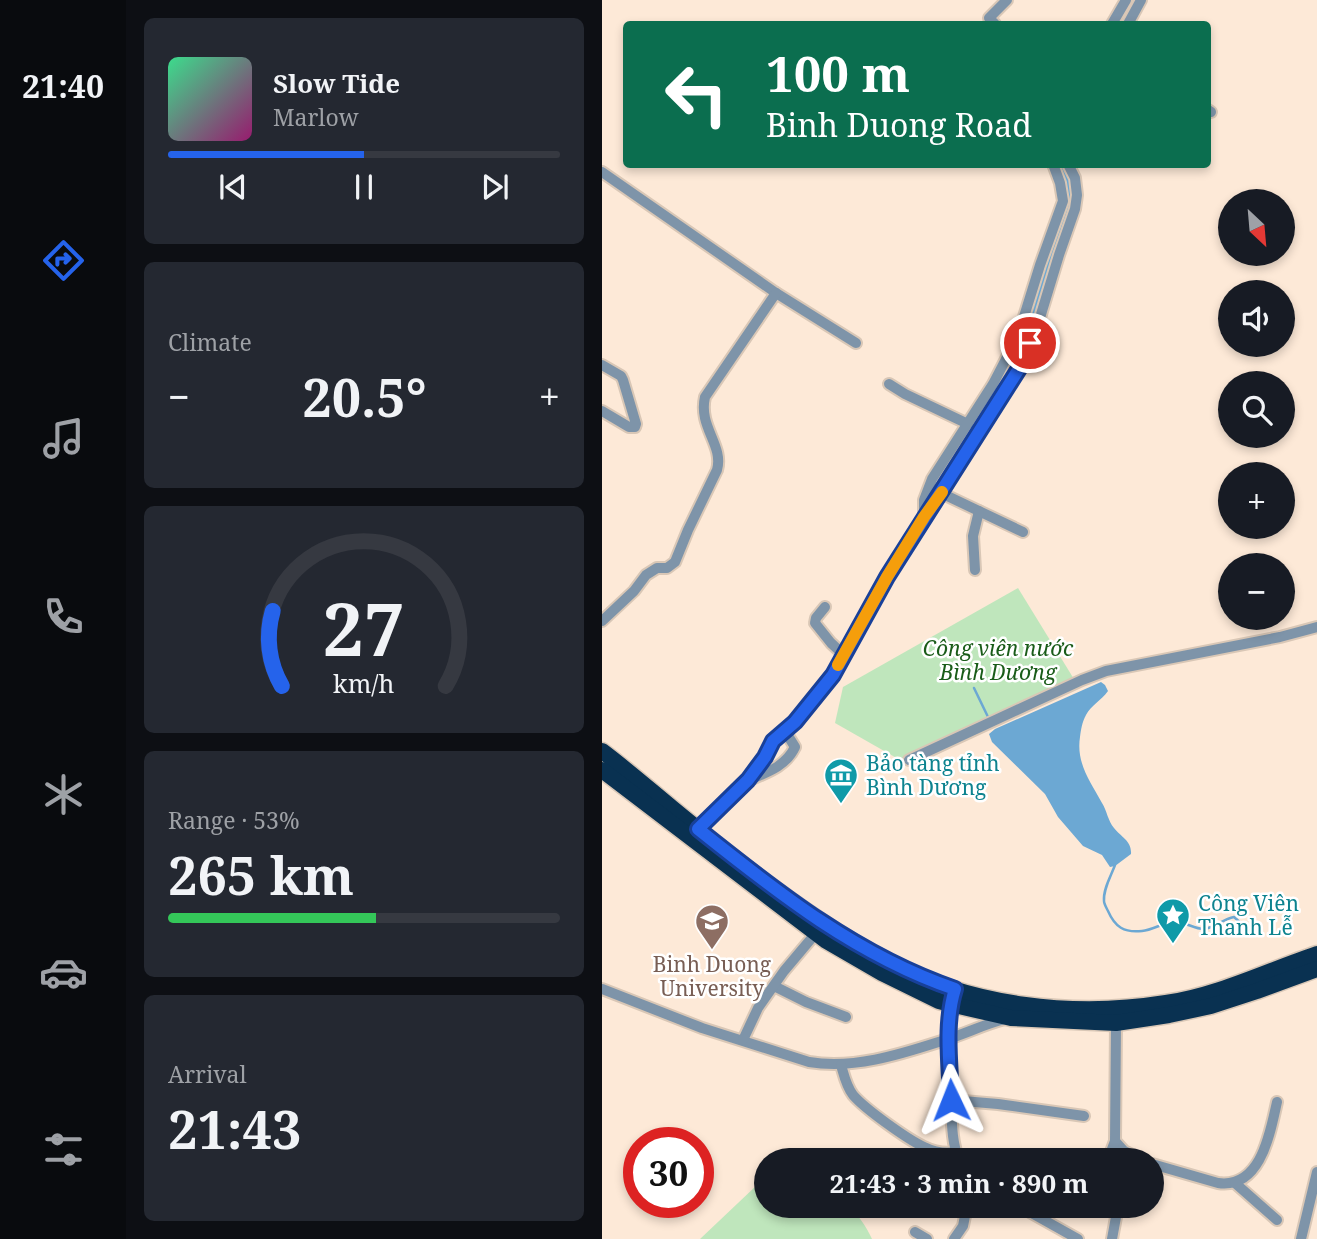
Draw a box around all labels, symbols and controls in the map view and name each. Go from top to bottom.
text: 100 m [766,40,910,106]
icon: left [651,49,742,140]
text: 21:40 [22,64,104,107]
text: Slow Tide [273,65,400,101]
text: Marlow [273,101,359,133]
text: Binh Duong Road [766,103,1032,146]
icon: previous [214,168,252,206]
icon: pause [345,168,383,206]
icon: next [476,168,514,206]
north arrow [1218,189,1295,266]
map controls [1218,189,1295,630]
icon: directions [39,236,88,285]
button: sound [1218,280,1295,357]
pin [1000,313,1060,373]
icon: arrive [1011,324,1049,362]
text: Climate [168,326,252,358]
text: 20.5° [302,361,427,432]
text: − [168,370,190,422]
text: + [539,370,560,422]
button: search [1218,371,1295,448]
icon: music [39,414,88,463]
button: + [1218,462,1295,539]
button: − [1218,553,1295,630]
text: 27 [323,578,405,677]
icon: phone [39,592,88,641]
park label: Công viên nước Bình Dương [923,634,1074,686]
text: km/h [333,665,395,699]
place label: Bảo tàng tỉnh Bình Dương [866,749,1000,801]
museum icon: Bảo tàng tỉnh Bình Dương [822,756,860,805]
icon: climate [39,770,88,819]
text: Range · 53% [168,804,300,836]
text: 265 km [168,839,354,910]
place label: Công Viên Thanh Lễ [1198,889,1299,941]
place icon: Công Viên Thanh Lễ [1154,896,1192,945]
school or university icon: Binh Duong University [693,902,731,951]
icon: car [39,948,88,997]
place label: Binh Duong University [653,950,772,1002]
text: Arrival [168,1058,247,1090]
position arrow [914,1063,988,1137]
text: 21:43 [168,1093,301,1164]
icon: filters [39,1125,88,1174]
speed limit sign: 30 [623,1127,714,1218]
text: 21:43 · 3 min · 890 m [829,1165,1089,1201]

